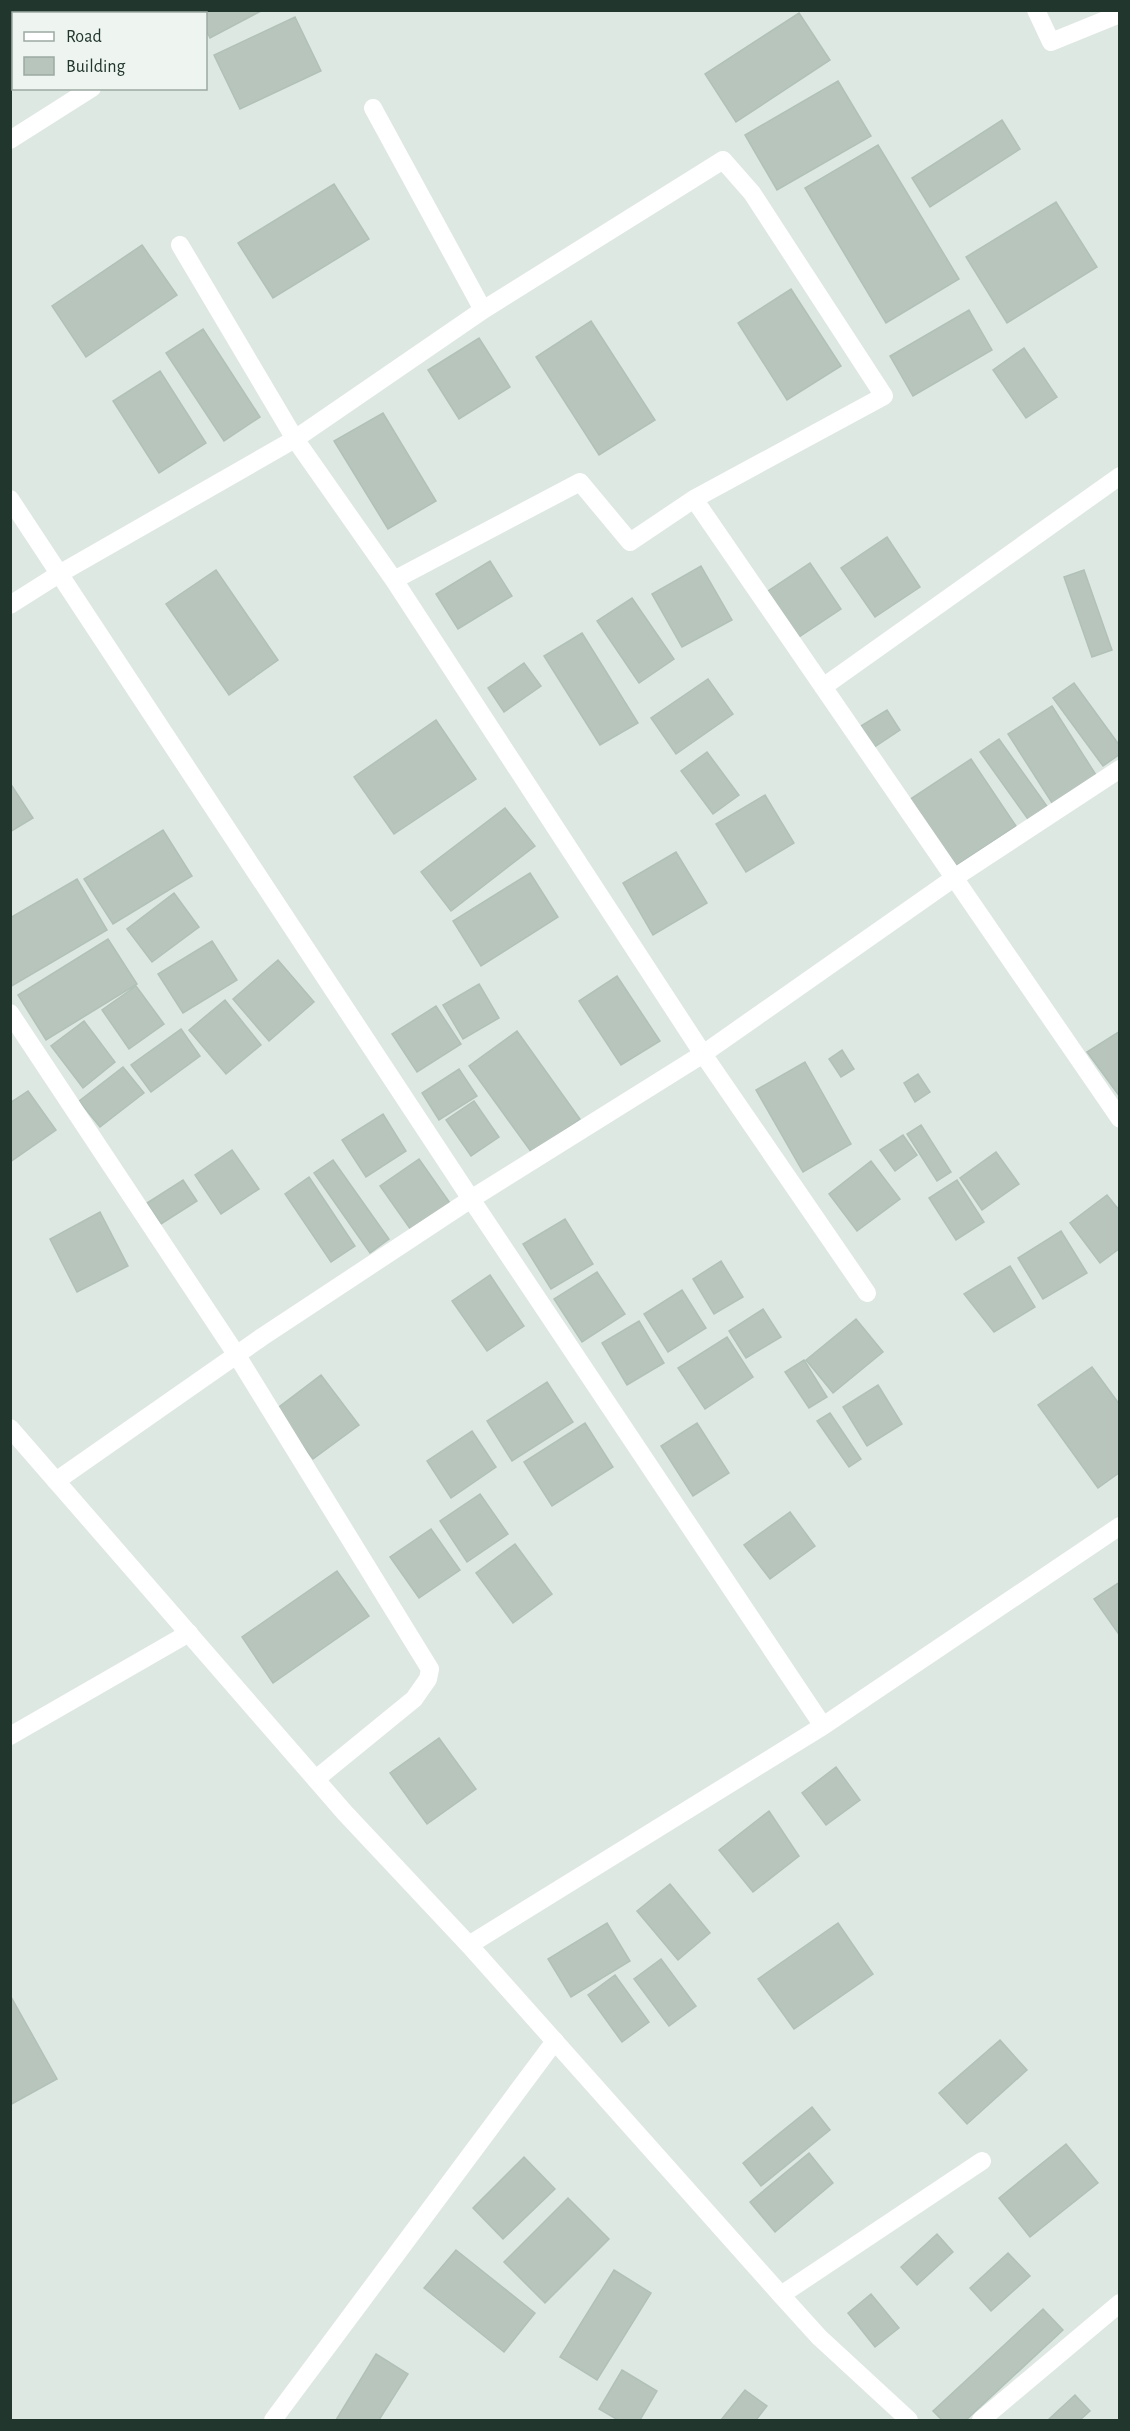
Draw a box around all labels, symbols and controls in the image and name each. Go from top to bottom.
legend [12,12,207,90]
text: Road [66,28,102,46]
text: Building [66,58,126,76]

